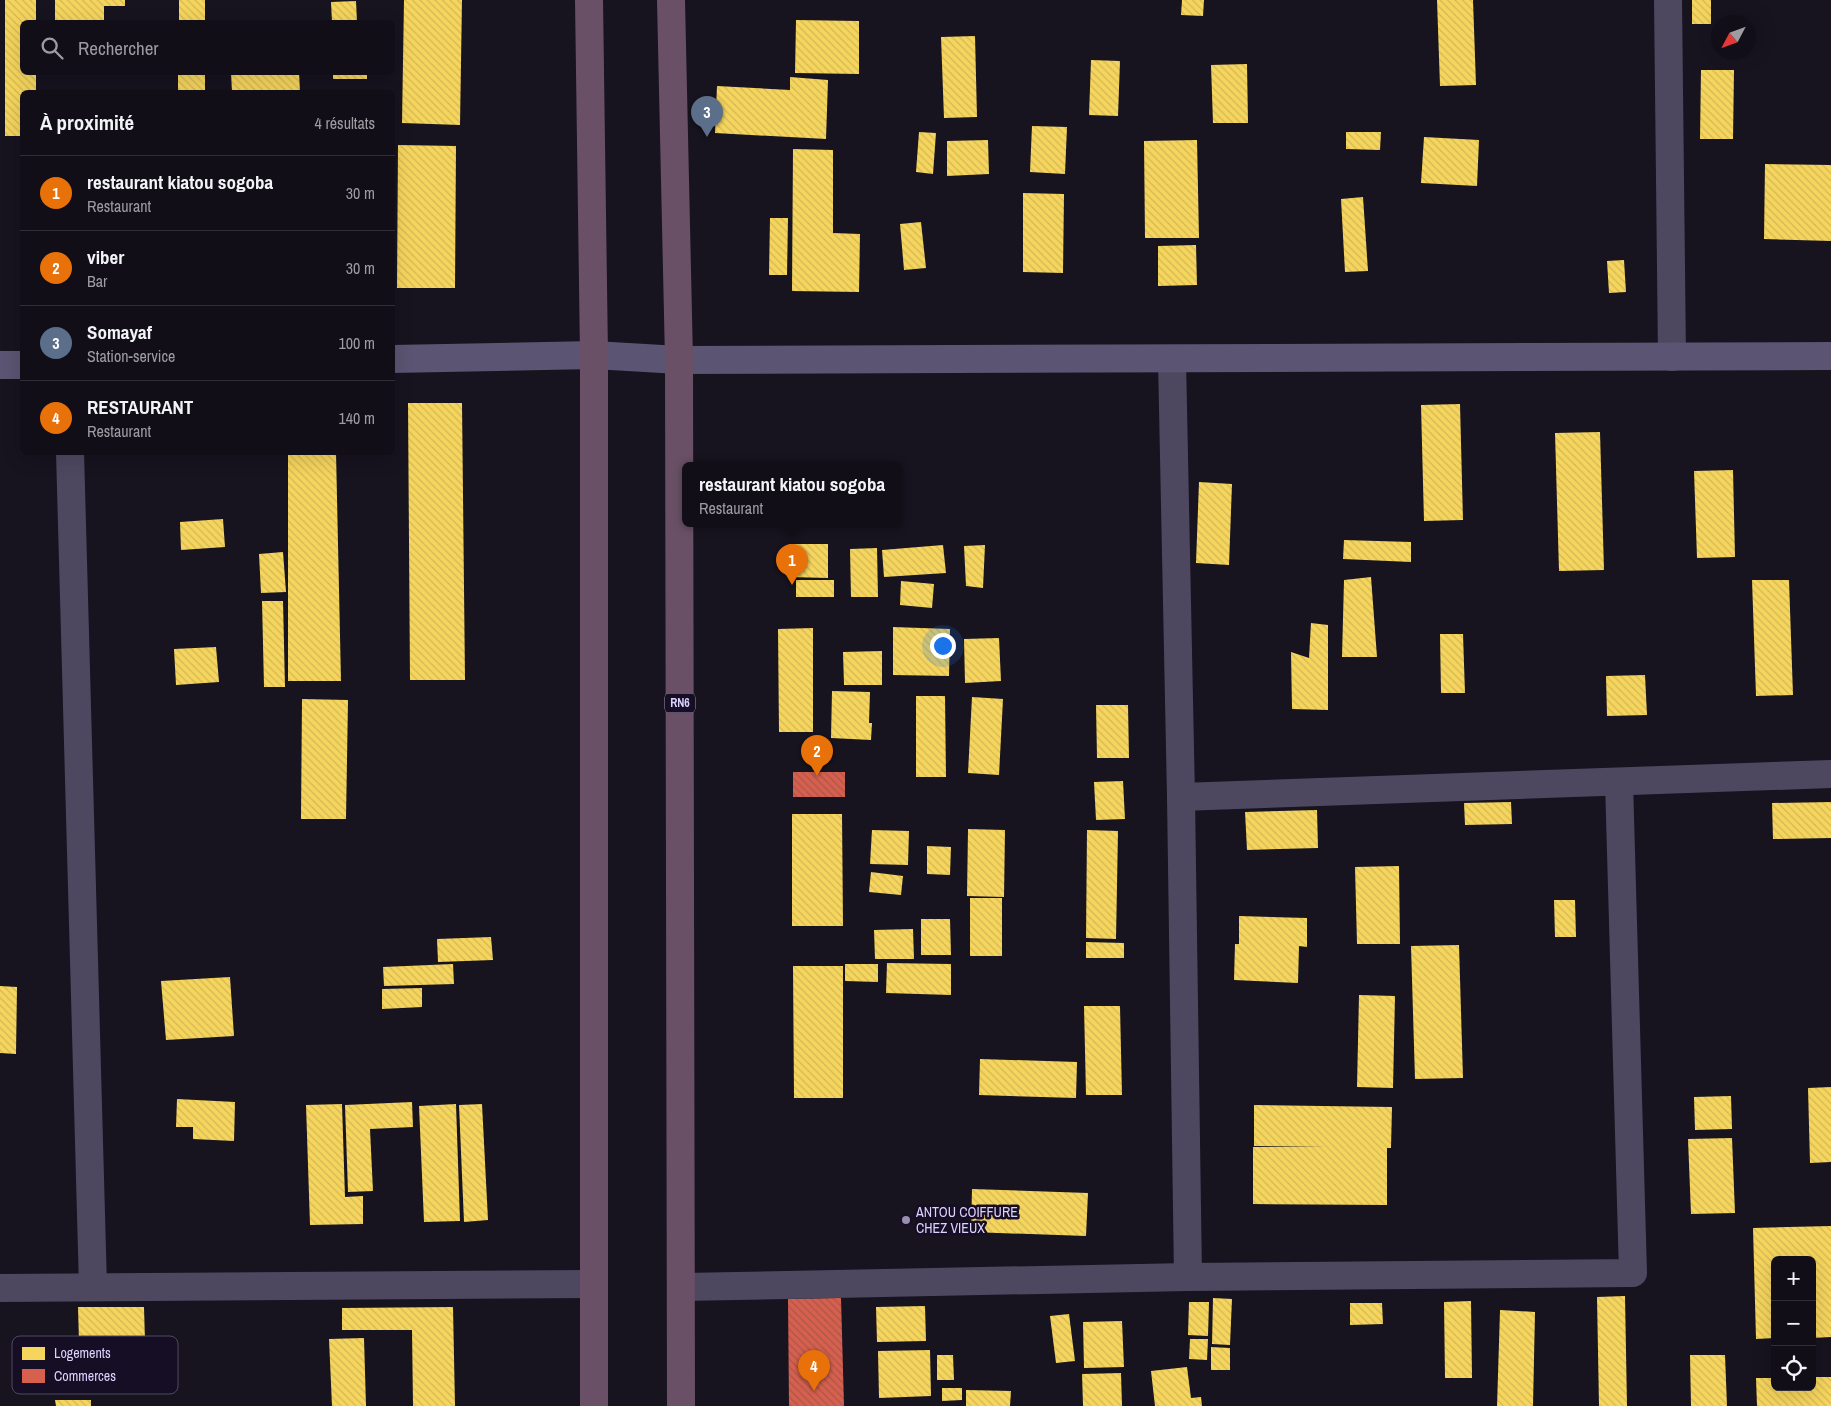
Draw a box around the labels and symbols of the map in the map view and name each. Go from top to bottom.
north arrow [1711,15,1756,60]
pin: 3 [691,96,723,137]
pin: 1 [776,544,808,585]
your location [930,633,956,659]
road number: RN6 [665,694,695,712]
pin: 2 [801,735,833,776]
place label: ANTOU COIFFURE CHEZ VIEUX [915,1203,1018,1237]
marker: ANTOU COIFFURE CHEZ VIEUX [900,1214,912,1226]
legend [12,1336,178,1394]
text: Logements [54,1344,111,1362]
pin: 4 [798,1350,830,1391]
text: Commerces [54,1367,116,1385]

